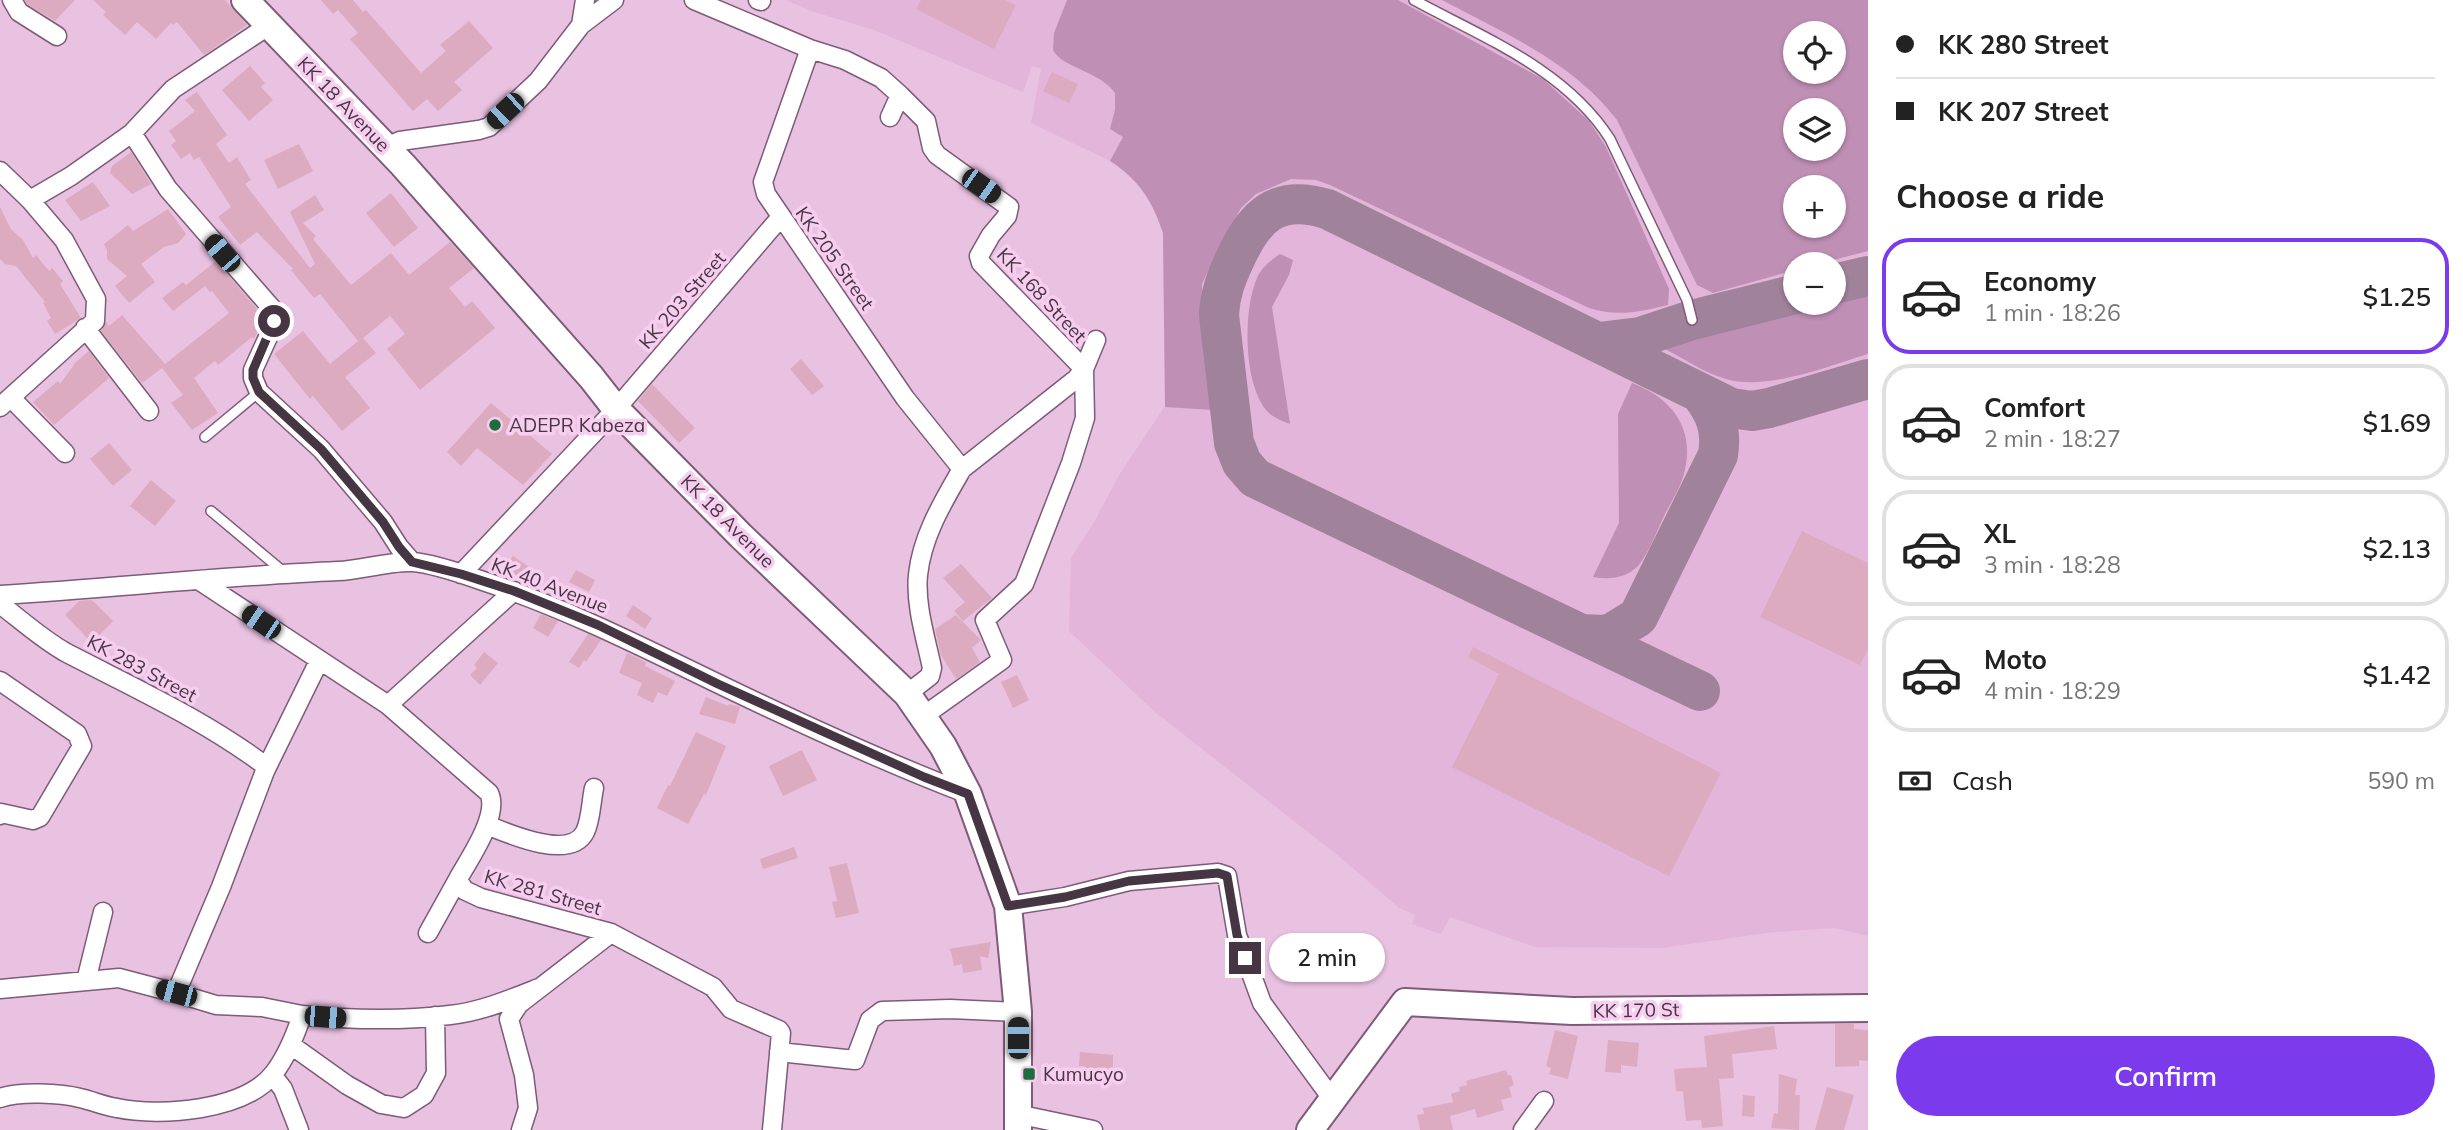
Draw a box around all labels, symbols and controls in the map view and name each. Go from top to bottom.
map controls [1783,21,1846,315]
button: locate [1783,21,1846,84]
text: KK 280 Street [1938,28,2108,61]
street label: KK 18 Avenue [293,51,395,157]
car [483,89,528,133]
text: KK 207 Street [1938,95,2108,128]
button: layers [1783,98,1846,161]
car [958,165,1005,207]
button: + [1783,175,1846,238]
text: Choose a ride [1896,176,2104,216]
street label: KK 205 Street [791,202,880,315]
car [201,230,244,276]
street label: KK 168 Street [992,243,1092,348]
street label: KK 203 Street [633,246,731,353]
button: − [1783,252,1846,315]
icon: car [1900,265,1963,328]
text: Economy [1984,265,2096,298]
text: $1.25 [2362,280,2431,313]
text: 1 min · 18:26 [1984,298,2121,327]
route start [258,305,290,337]
icon: car [1900,391,1963,454]
text: Comfort [1984,391,2085,424]
text: $1.69 [2362,406,2431,439]
place label: ADEPR Kabeza [509,413,645,437]
marker: ADEPR Kabeza [487,417,503,433]
text: 2 min · 18:27 [1984,424,2121,453]
street label: KK 18 Avenue [676,469,780,573]
icon: car [1900,517,1963,580]
text: XL [1984,517,2016,550]
text: $2.13 [2362,532,2431,565]
text: 3 min · 18:28 [1984,550,2121,579]
street label: KK 40 Avenue [488,552,612,618]
car [238,602,285,642]
street label: KK 283 Street [83,629,201,707]
icon: car [1900,643,1963,706]
text: Moto [1984,643,2047,676]
text: $1.42 [2362,658,2431,691]
text: 4 min · 18:29 [1984,676,2121,705]
icon: cash [1896,762,1934,800]
text: Cash [1952,764,2013,797]
text: 590 m [2367,766,2435,795]
street label: KK 281 Street [482,864,605,920]
callout: 2 min [1270,934,1385,982]
route end [1229,942,1261,974]
text: 2 min [1297,943,1357,972]
car [153,977,200,1009]
street label: KK 170 St [1592,997,1680,1023]
car [304,1005,347,1029]
car [1008,1017,1029,1059]
button: Confirm [1896,1036,2435,1116]
place label: Kumucyo [1043,1062,1124,1086]
marker: Kumucyo [1021,1066,1037,1082]

